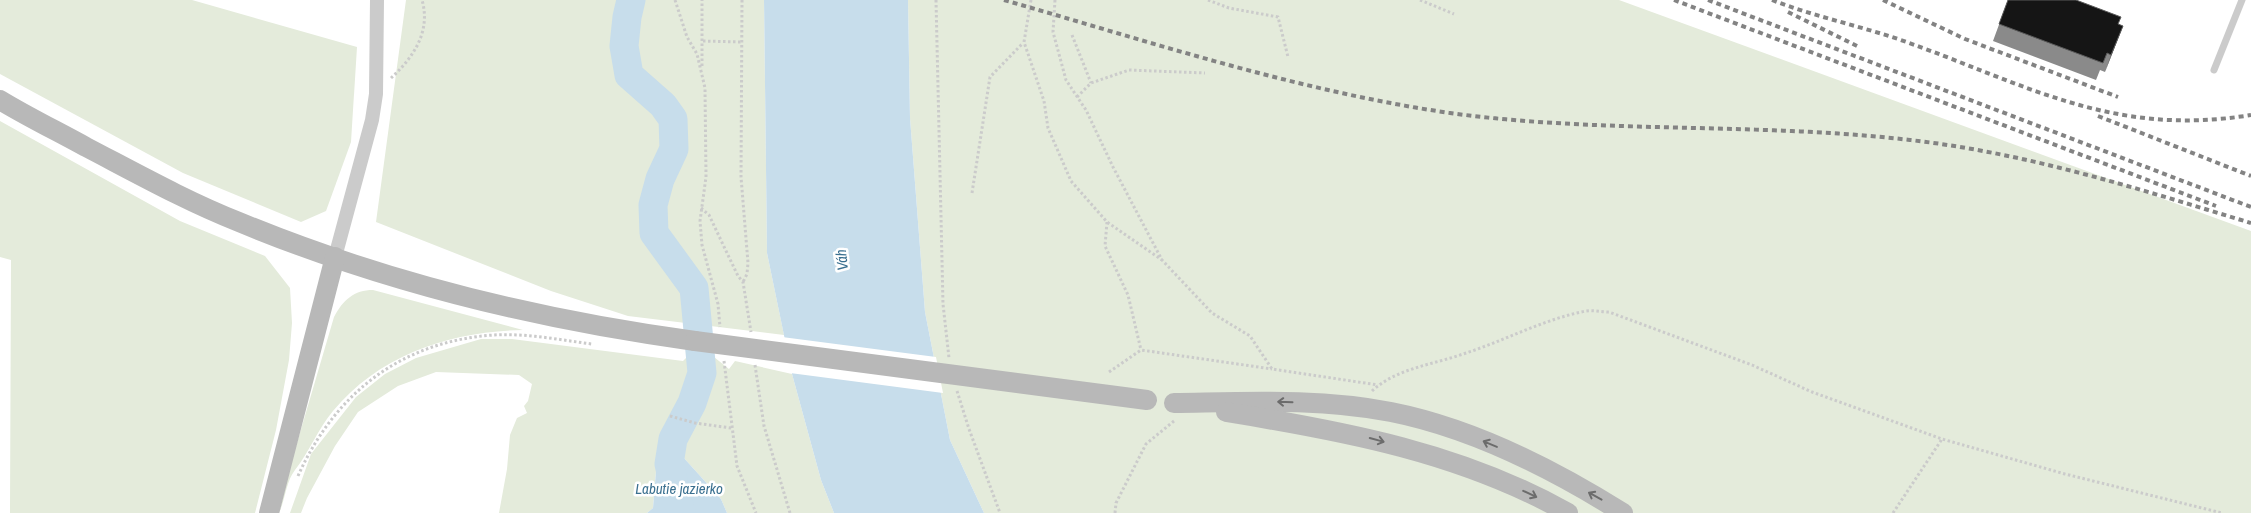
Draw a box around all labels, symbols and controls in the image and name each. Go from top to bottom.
water label: Váh [830,248,853,272]
one-way arrow [1277,397,1293,407]
one-way arrow [1368,436,1384,446]
one-way arrow [1483,439,1498,449]
water label: Labutie jazierko [635,478,723,499]
one-way arrow [1522,490,1537,499]
one-way arrow [1588,490,1603,500]

